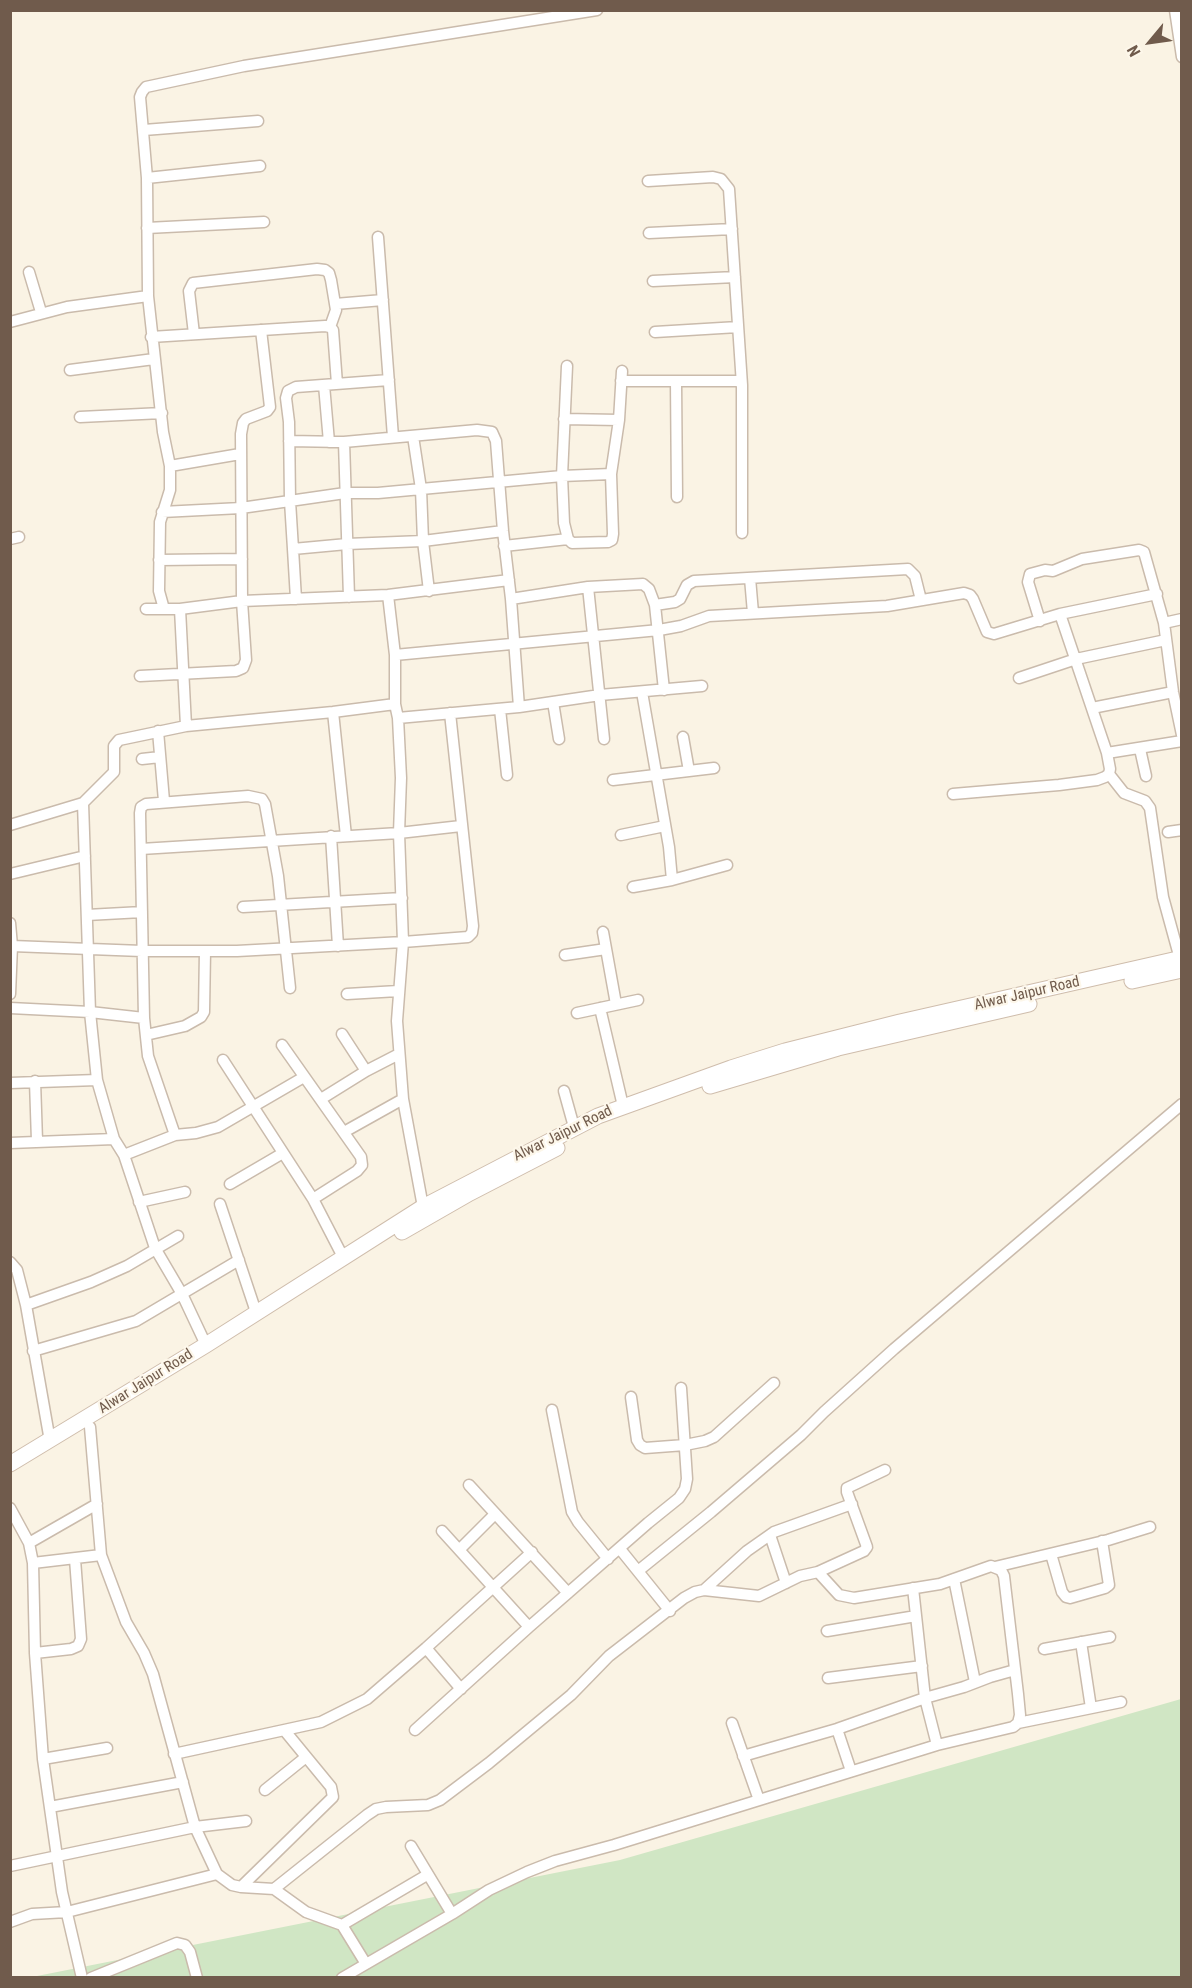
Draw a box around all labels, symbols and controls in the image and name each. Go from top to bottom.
north arrow [1120,12,1180,72]
text: N [1123,42,1145,60]
street label: Alwar Jaipur Road [973,973,1081,1015]
street label: Alwar Jaipur Road [511,1102,615,1166]
street label: Alwar Jaipur Road [96,1346,196,1418]

